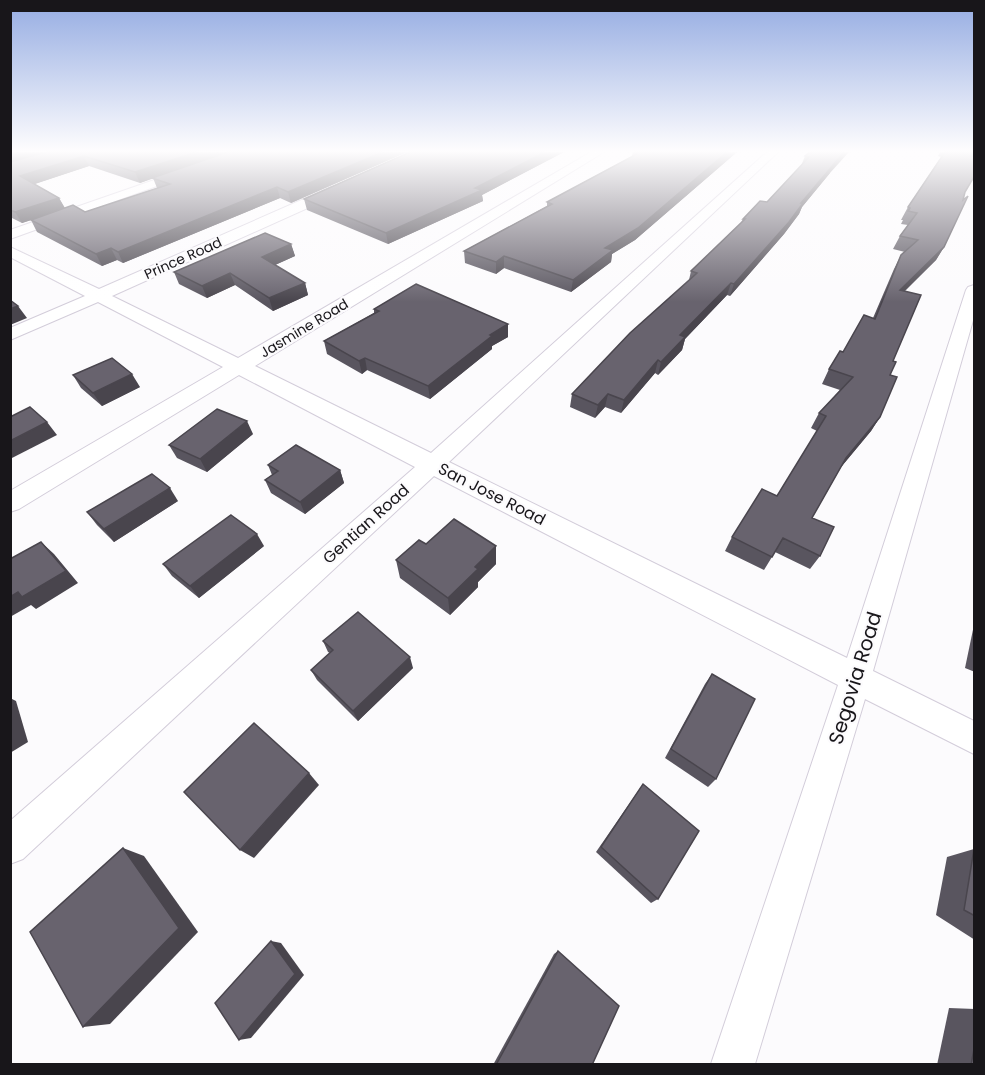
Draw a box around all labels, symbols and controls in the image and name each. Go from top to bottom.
street label: Prince Road [141,232,225,284]
street label: Jasmine Road [256,294,352,362]
street label: San Jose Road [434,457,550,531]
street label: Gentian Road [318,479,414,569]
street label: Segovia Road [822,608,888,748]

